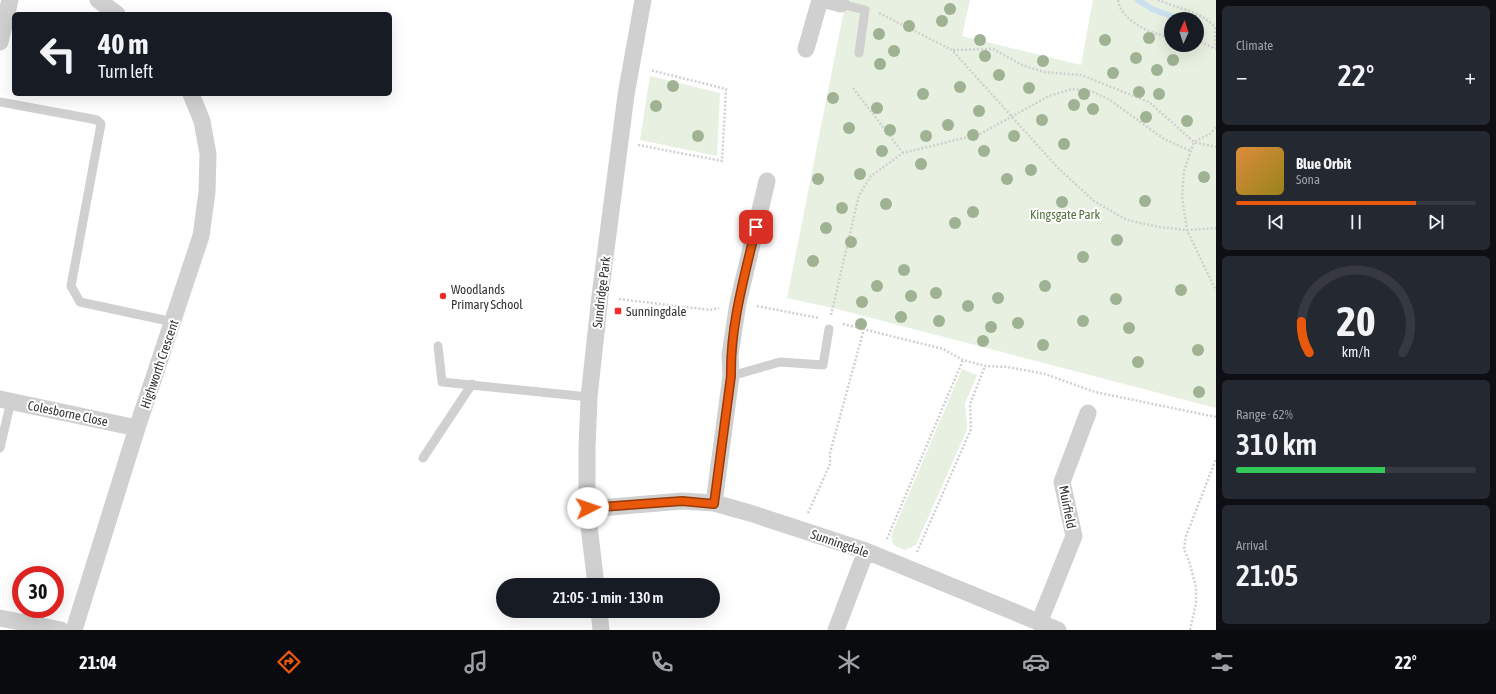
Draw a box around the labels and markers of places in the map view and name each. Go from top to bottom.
pin [739,210,773,244]
place label: Woodlands Primary School [451,282,523,312]
marker: Woodlands Primary School [438,291,448,301]
place label: Sunningdale [626,304,686,319]
marker: Sunningdale [613,306,623,316]

